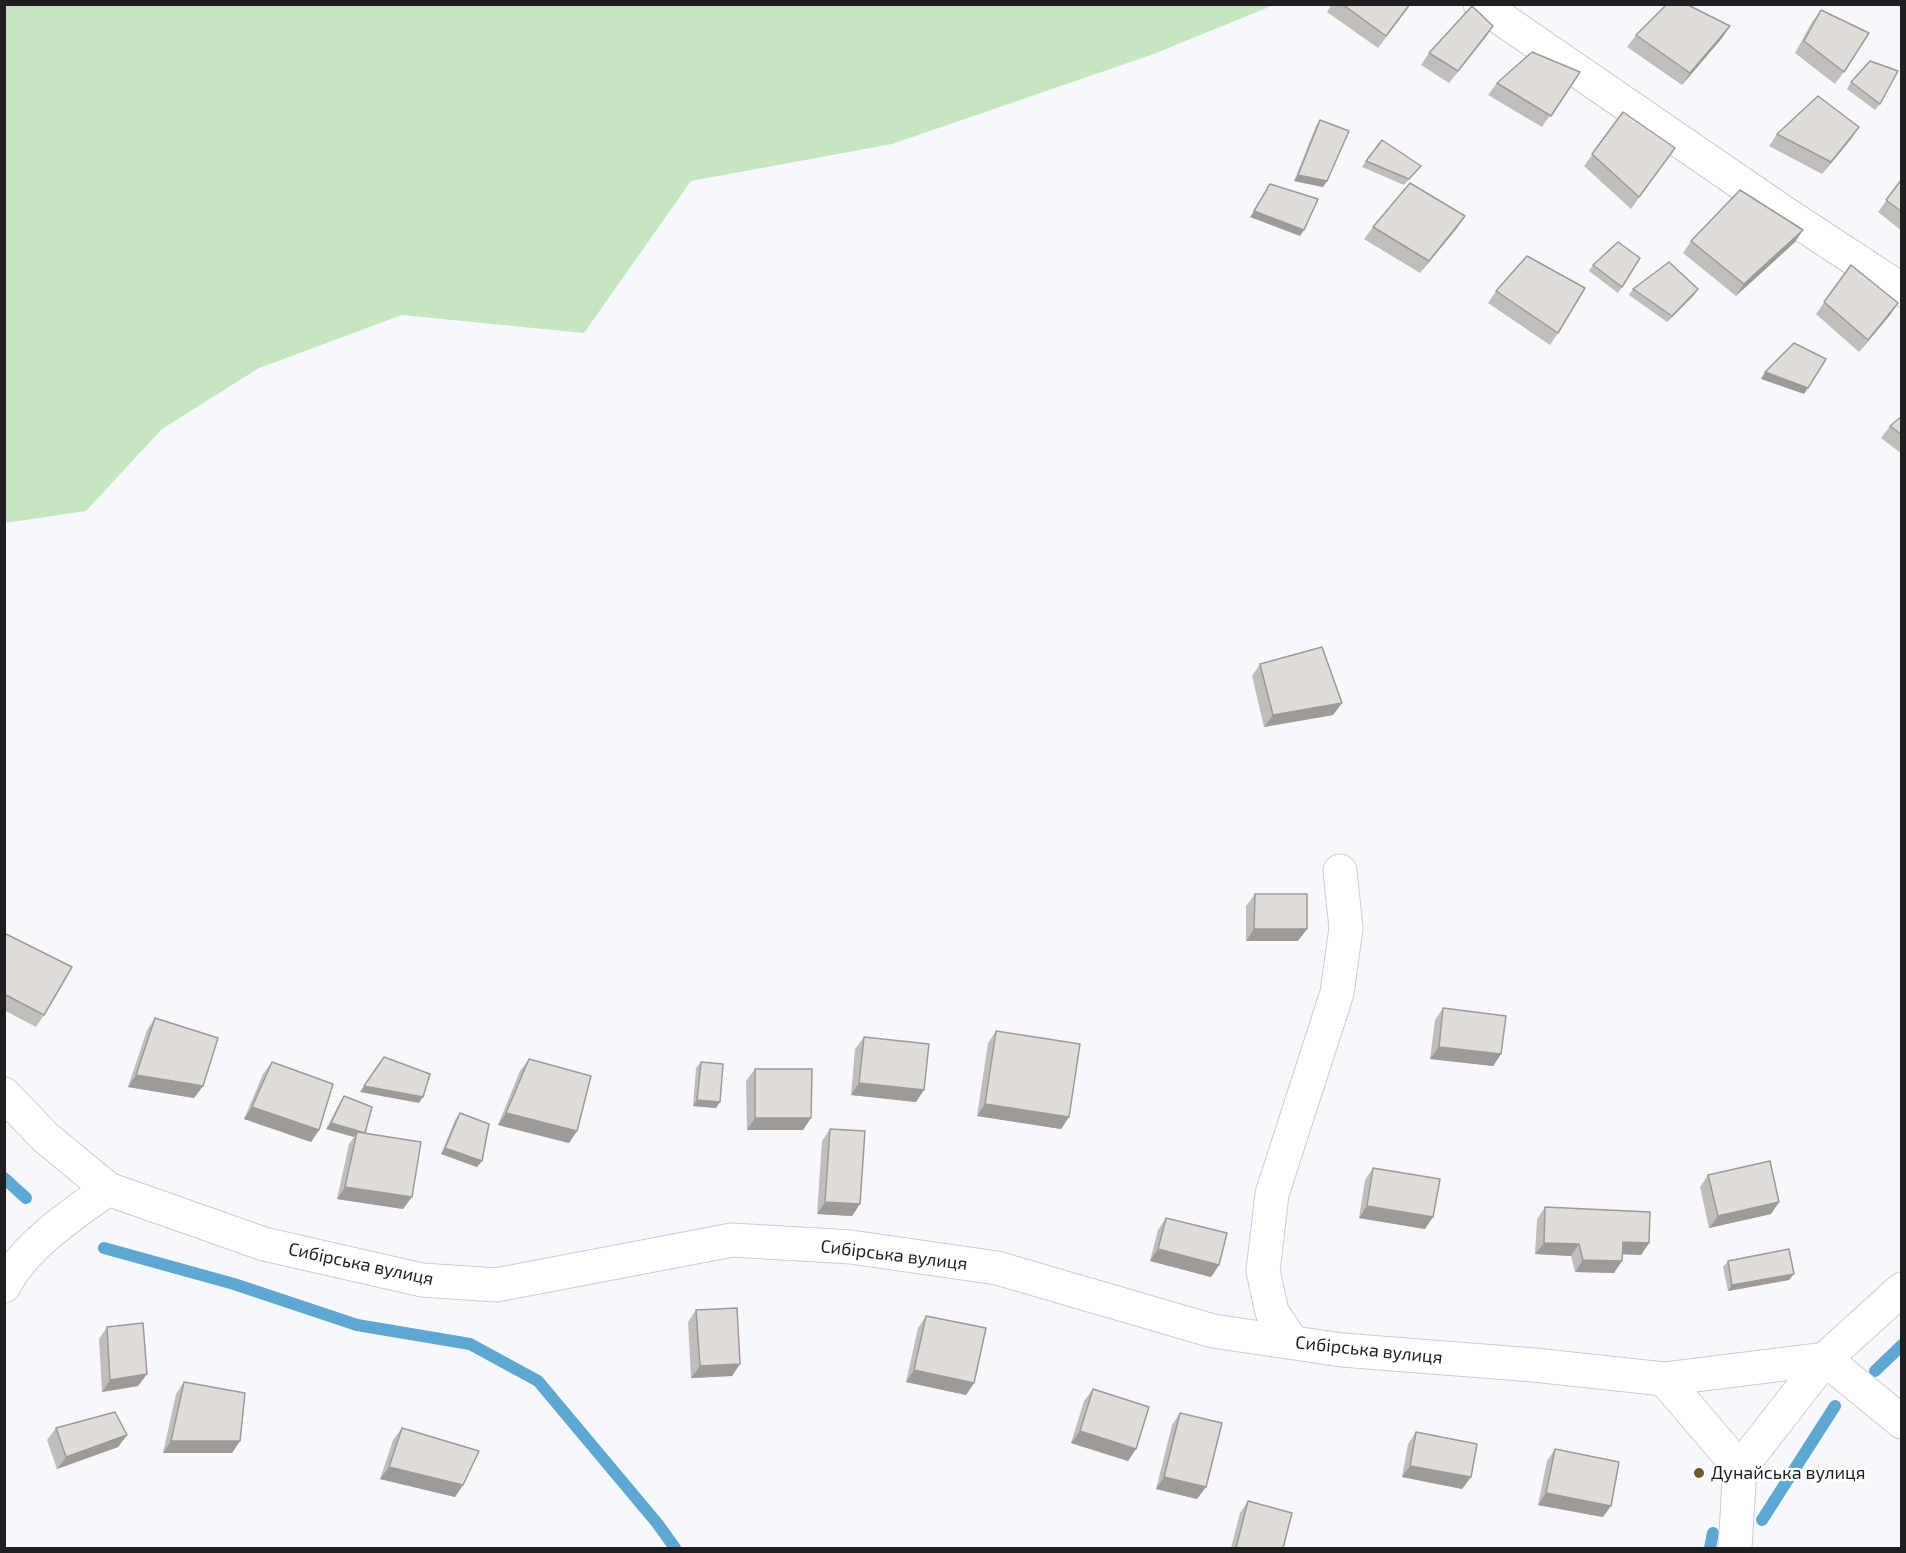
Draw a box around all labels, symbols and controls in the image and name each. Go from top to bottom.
street label: Сибірська вулиця [819,1235,969,1275]
street label: Сибірська вулиця [286,1238,436,1290]
street label: Сибірська вулиця [1294,1332,1444,1368]
place label: Дунайська вулиця [1711,1462,1866,1484]
marker: Дунайська вулиця [1692,1466,1706,1480]

